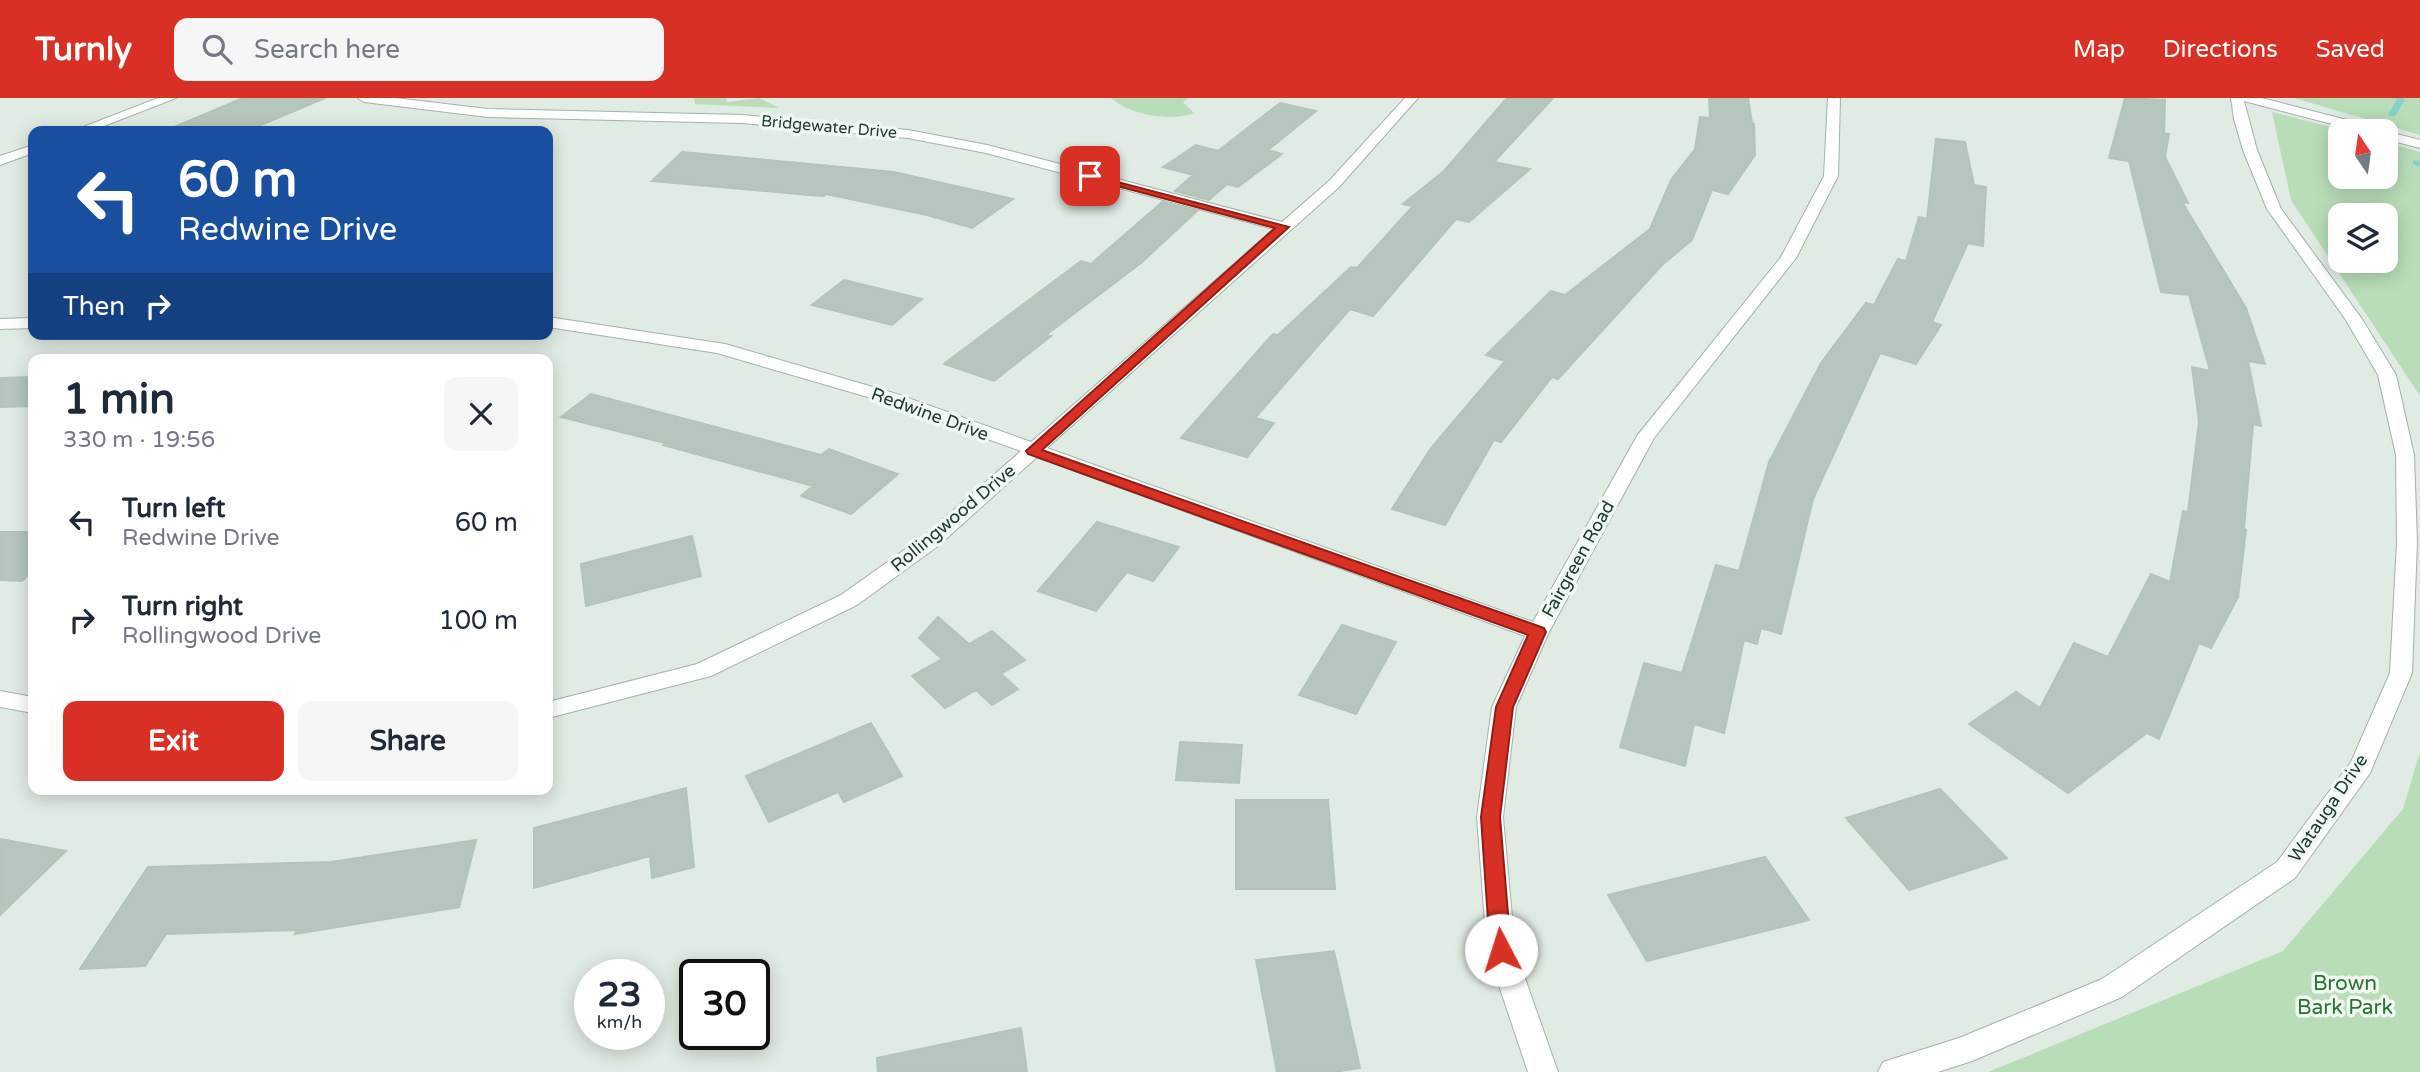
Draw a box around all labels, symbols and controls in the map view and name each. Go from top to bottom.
search box [174,18,664,81]
text: Turnly [35,30,132,69]
icon: search [198,30,236,68]
text: Search here [254,34,400,65]
text: Map [2073,35,2125,64]
text: Directions [2163,35,2278,64]
text: Saved [2316,35,2385,64]
street label: Bridgewater Drive [760,111,898,143]
north arrow [2328,119,2398,189]
map controls [2328,119,2398,273]
pin [1060,146,1120,206]
text: 60 m [178,151,297,210]
icon: left [63,154,154,245]
icon: arrive [1071,157,1109,195]
button: layers [2328,203,2398,273]
text: Redwine Drive [178,211,397,249]
icon: right [139,287,177,325]
text: Then [63,291,125,322]
text: 1 min [63,374,175,425]
button: close [444,377,518,451]
street label: Redwine Drive [868,383,992,445]
text: 330 m · 19:56 [63,426,215,454]
street label: Rollingwood Drive [886,459,1020,577]
text: Turn left [122,493,225,524]
street label: Fairgreen Road [1537,497,1619,621]
icon: left [63,503,101,541]
text: 60 m [455,507,518,538]
text: Redwine Drive [122,524,280,552]
text: Turn right [122,591,243,622]
icon: right [63,601,101,639]
text: 100 m [438,605,518,636]
text: Rollingwood Drive [122,622,321,650]
button: Exit [63,701,284,781]
button: Share [298,701,518,781]
street label: Watauga Drive [2284,750,2372,866]
position arrow [1464,913,1538,987]
speed limit sign: 30 [679,959,770,1050]
park label: Brown Bark Park [2297,971,2393,1020]
text: 23 [598,974,641,1016]
text: km/h [597,1011,642,1033]

